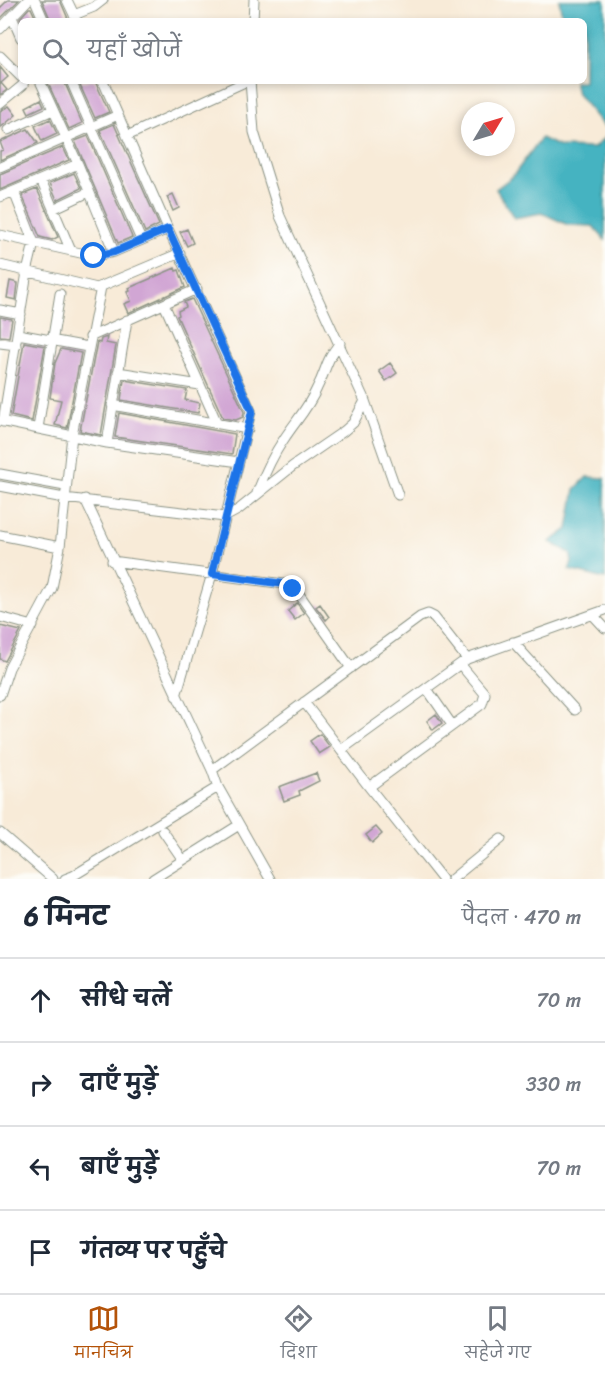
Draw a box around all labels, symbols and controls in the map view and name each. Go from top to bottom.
search box [18,18,587,84]
text: यहाँ खोजें [87,30,182,69]
icon: search [39,35,72,68]
north arrow [461,102,515,156]
route start [80,242,106,268]
route end [279,575,305,601]
text: 6 मिनट [24,893,109,939]
text: पैदल · 470 m [462,900,581,935]
text: सीधे चलें [81,979,171,1018]
text: 70 m [536,983,581,1018]
icon: ahead [24,984,57,1017]
text: दाएँ मुड़ें [81,1063,158,1102]
text: 330 m [526,1067,581,1102]
icon: right [24,1068,57,1101]
text: बाएँ मुड़ें [81,1147,158,1186]
text: 70 m [536,1151,581,1186]
icon: left [24,1152,57,1185]
text: गंतव्य पर पहुँचे [81,1231,226,1270]
icon: arrive [24,1236,57,1269]
tab: मानचित्र [74,1302,133,1370]
tab: दिशा [280,1302,317,1370]
tab: सहेजे गए [465,1302,531,1370]

